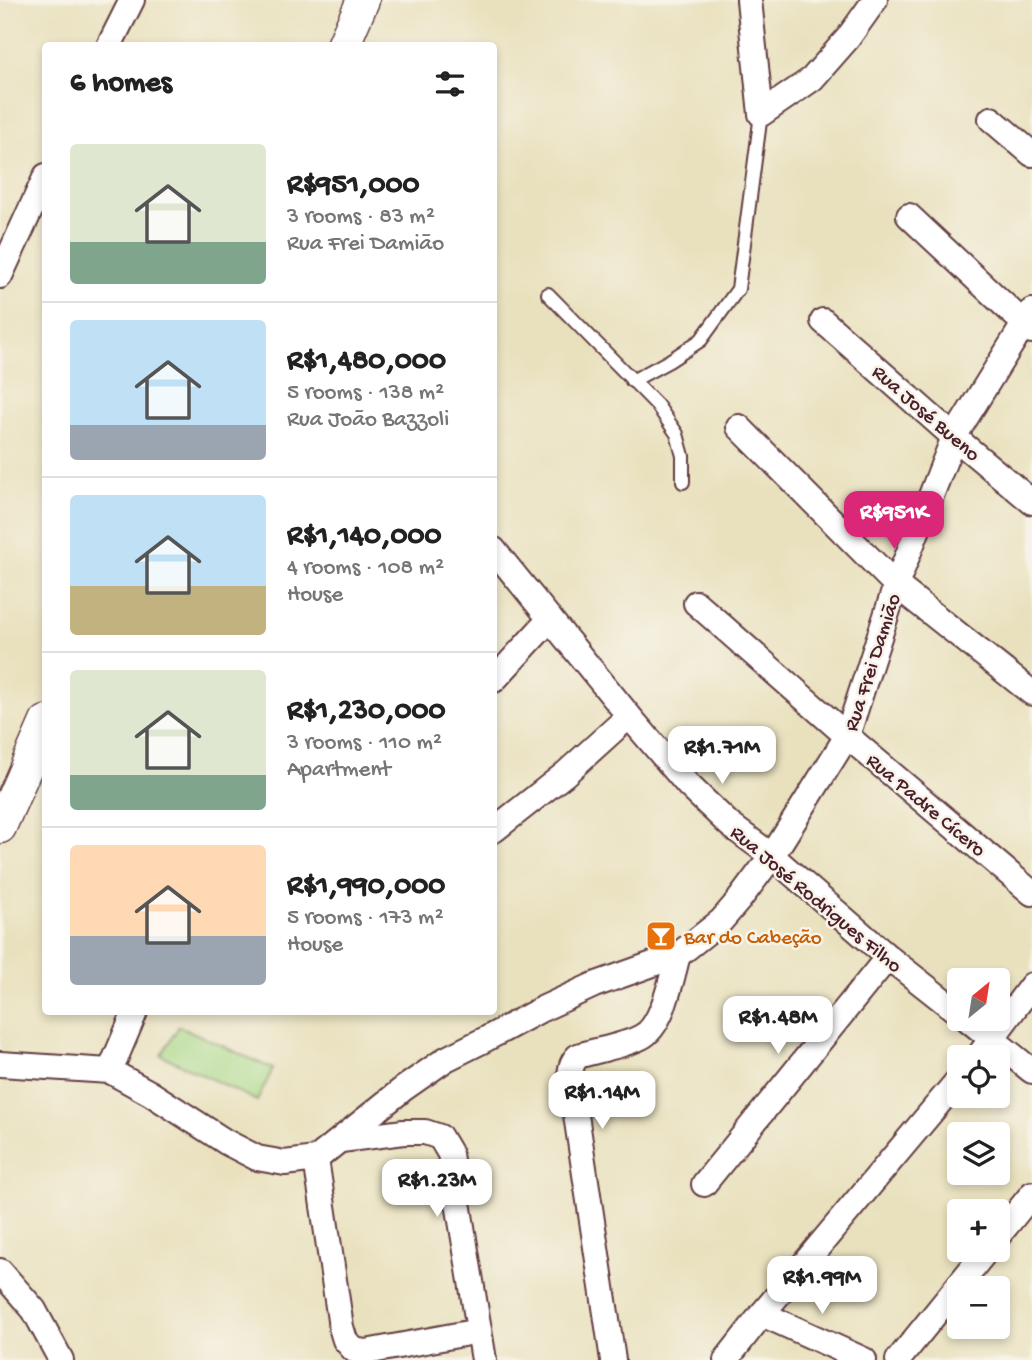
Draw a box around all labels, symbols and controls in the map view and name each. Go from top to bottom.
icon: filters [431,65,469,103]
text: 6 homes [70,67,172,102]
text: R$951,000 [287,169,420,204]
icon: home [126,172,210,256]
text: 3 rooms · 83 m² [287,204,435,231]
text: Rua Frei Damião [287,231,444,258]
text: R$1,480,000 [287,345,446,380]
icon: home [126,348,210,432]
street label: Rua José Bueno [865,361,984,469]
text: 5 rooms · 138 m² [287,380,444,407]
text: Rua João Bazzoli [287,407,449,434]
pin: R$951K [837,491,951,551]
text: R$951K [860,500,928,527]
text: R$1,140,000 [287,520,442,555]
icon: home [126,523,210,607]
text: 4 rooms · 108 m² [287,555,444,582]
text: House [287,582,343,609]
street label: Rua Frei Damião [840,591,908,735]
text: R$1,230,000 [287,695,446,730]
icon: home [126,698,210,782]
pin: R$1.71M [657,726,787,786]
text: 3 rooms · 110 m² [287,730,442,757]
text: R$1.71M [684,735,760,762]
street label: Rua Padre Cícero [860,749,990,864]
text: Apartment [287,757,391,784]
street label: Rua José Rodrigues Filho [724,821,906,980]
text: R$1,990,000 [287,870,445,905]
icon: home [126,873,210,957]
text: 5 rooms · 173 m² [287,905,444,932]
bar icon: Bar do Cabeção [644,919,678,953]
place label: Bar do Cabeção [683,927,822,952]
text: House [287,932,343,959]
north arrow [947,968,1010,1031]
map controls [947,968,1010,1339]
pin: R$1.48M [713,996,843,1056]
text: R$1.48M [739,1005,817,1032]
button: locate [947,1045,1010,1108]
pin: R$1.14M [537,1072,667,1131]
text: R$1.14M [564,1080,640,1107]
button: layers [947,1122,1010,1185]
pin: R$1.23M [372,1160,502,1219]
text: R$1.23M [398,1168,476,1195]
button: + [947,1199,1010,1262]
pin: R$1.99M [757,1256,887,1316]
text: R$1.99M [783,1265,861,1292]
button: − [947,1276,1010,1339]

